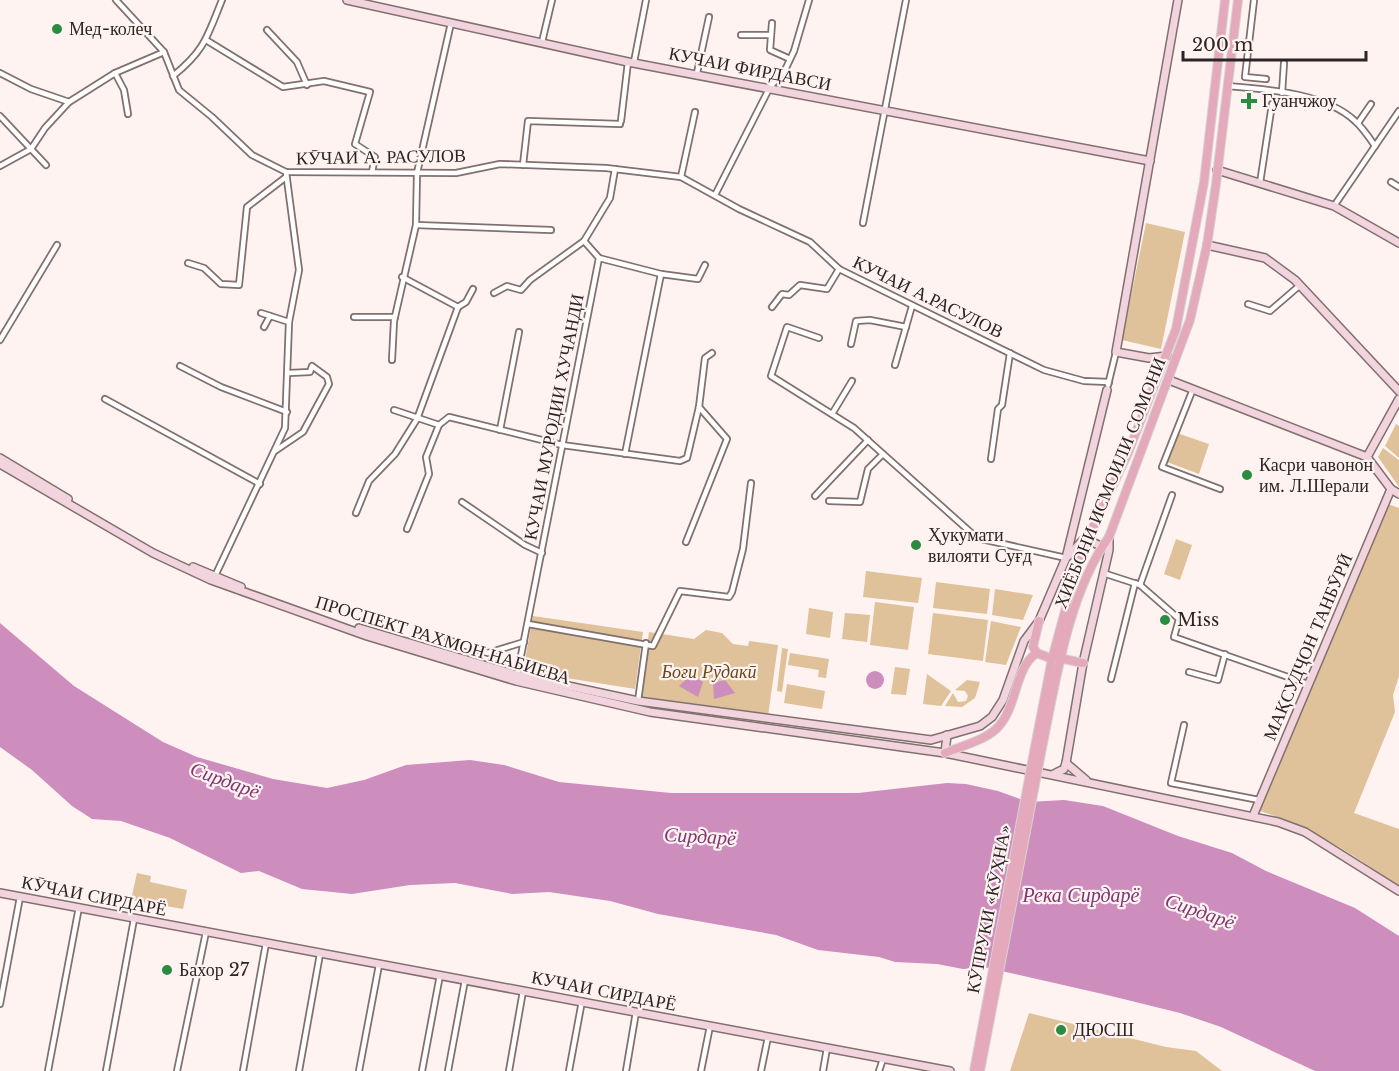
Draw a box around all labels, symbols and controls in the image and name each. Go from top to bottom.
place label: Мед-колеч [69,18,152,40]
marker: Мед-колеч [50,22,64,36]
scale bar [1183,24,1366,62]
text: 200 m [1192,34,1253,56]
street label: КУЧАИ ФИРДАВСИ [667,42,833,96]
place label: Гуанчжоу [1262,90,1336,112]
marker: Гуанчжоу [1240,92,1258,110]
street label: КӮЧАИ А. РАСУЛОВ [296,145,466,169]
street label: КУЧАИ А.РАСУЛОВ [849,251,1007,343]
street label: КУЧАИ МУРОДИИ ХУЧАНДИ [519,292,589,542]
street label: ХИЁБОНИ ИСМОИЛИ СОМОНИ [1049,354,1171,612]
place label: Касри чавонон им. Л.Шерали [1259,454,1374,497]
marker: Касри чавонон им. Л.Шерали [1240,468,1254,482]
place label: Ҳукумати вилояти Суғд [928,524,1032,567]
marker: Ҳукумати вилояти Суғд [909,538,923,552]
street label: МАҚСУДҶОН ТАНБӮРӢ [1259,550,1357,744]
street label: ПРОСПЕКТ РАХМОН НАБИЕВА [313,591,573,689]
place label: Miss [1177,609,1219,631]
marker: Miss [1158,613,1172,627]
park label: Боғи Рӯдакӣ [660,661,757,683]
water label: Сирдарё [187,756,264,804]
water label: Сирдарё [663,822,738,850]
street label: КӮПРУКИ «КӮҲНА» [962,823,1016,995]
street label: КӮЧАИ СИРДАРЁ [19,871,169,921]
water label: Река Сирдарё [1022,883,1141,907]
water label: Сирдарё [1162,888,1239,934]
place label: Бахор 27 [179,959,250,981]
marker: Бахор 27 [160,963,174,977]
street label: КУЧАИ СИРДАРЁ [530,966,678,1016]
place label: ДЮСШ [1073,1019,1134,1041]
marker: ДЮСШ [1054,1023,1068,1037]

